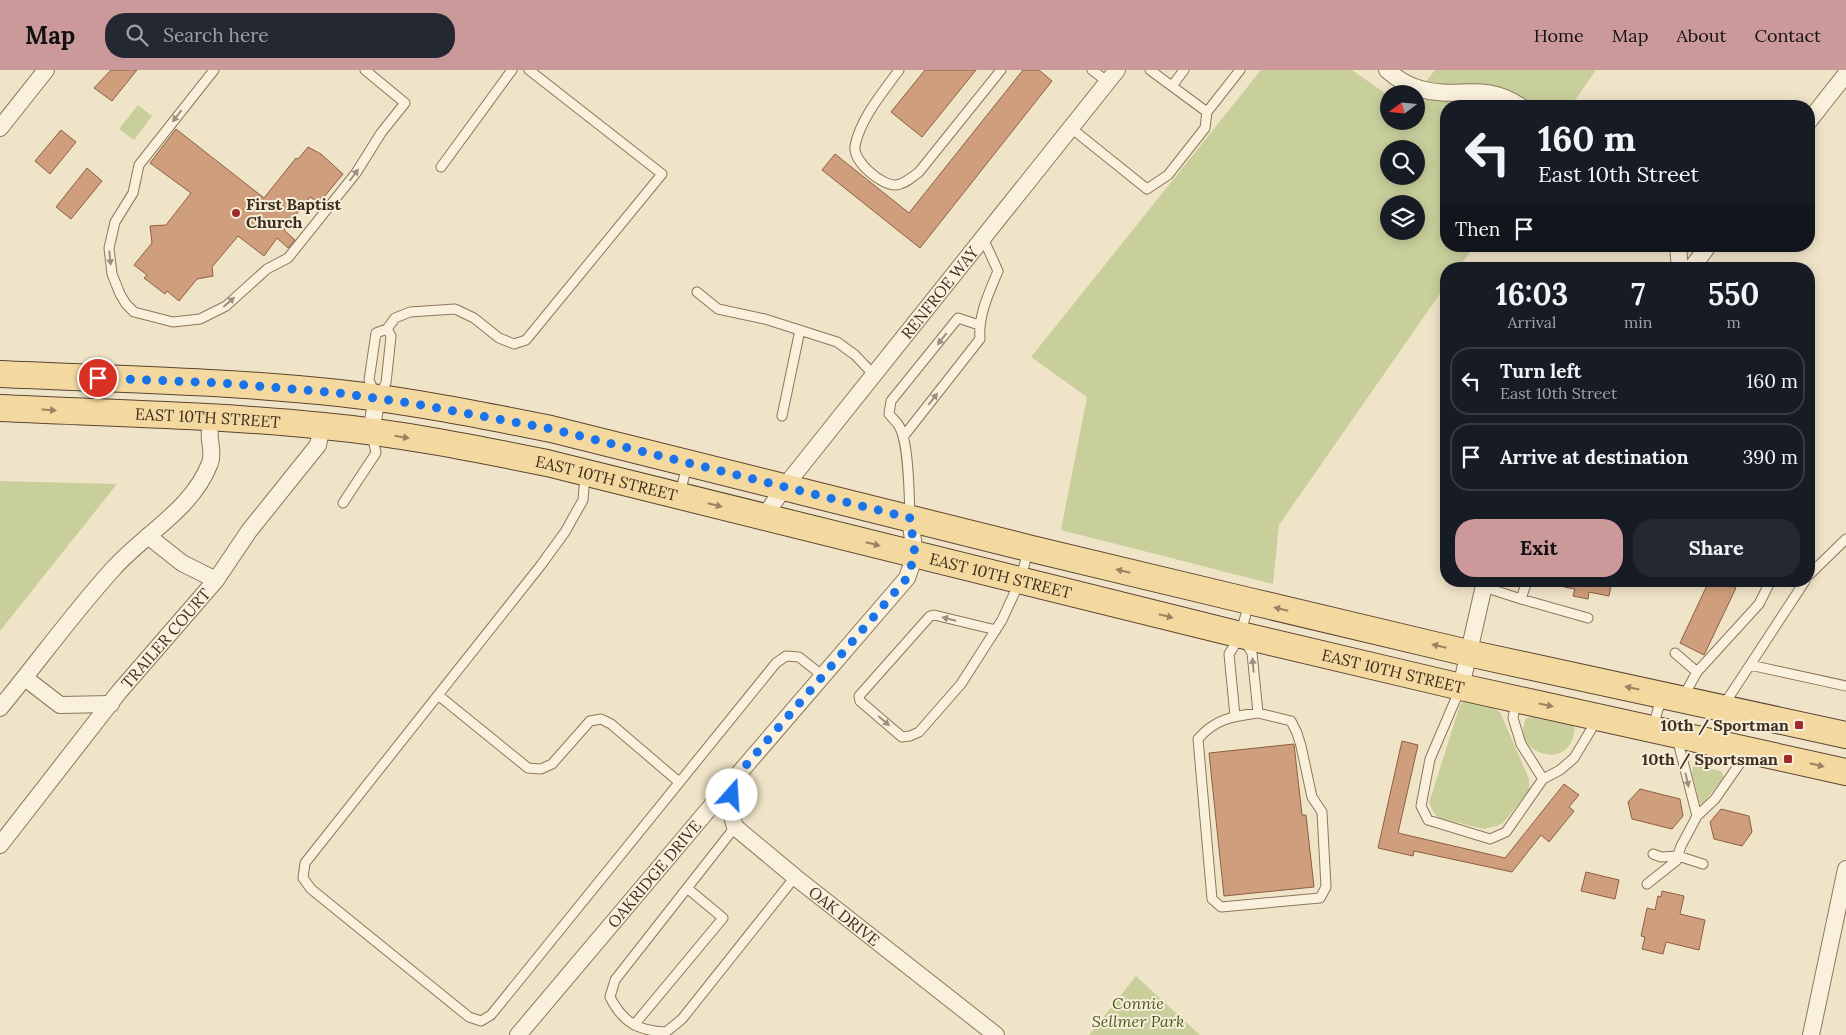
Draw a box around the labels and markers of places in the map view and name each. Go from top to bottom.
place label: First Baptist Church [246,194,342,232]
marker: First Baptist Church [230,207,242,219]
pin [77,357,119,399]
place label: 10th / Sportman [1661,715,1789,736]
marker: 10th / Sportman [1793,719,1805,731]
place label: 10th / Sportsman [1642,749,1778,770]
marker: 10th / Sportsman [1782,753,1794,765]

